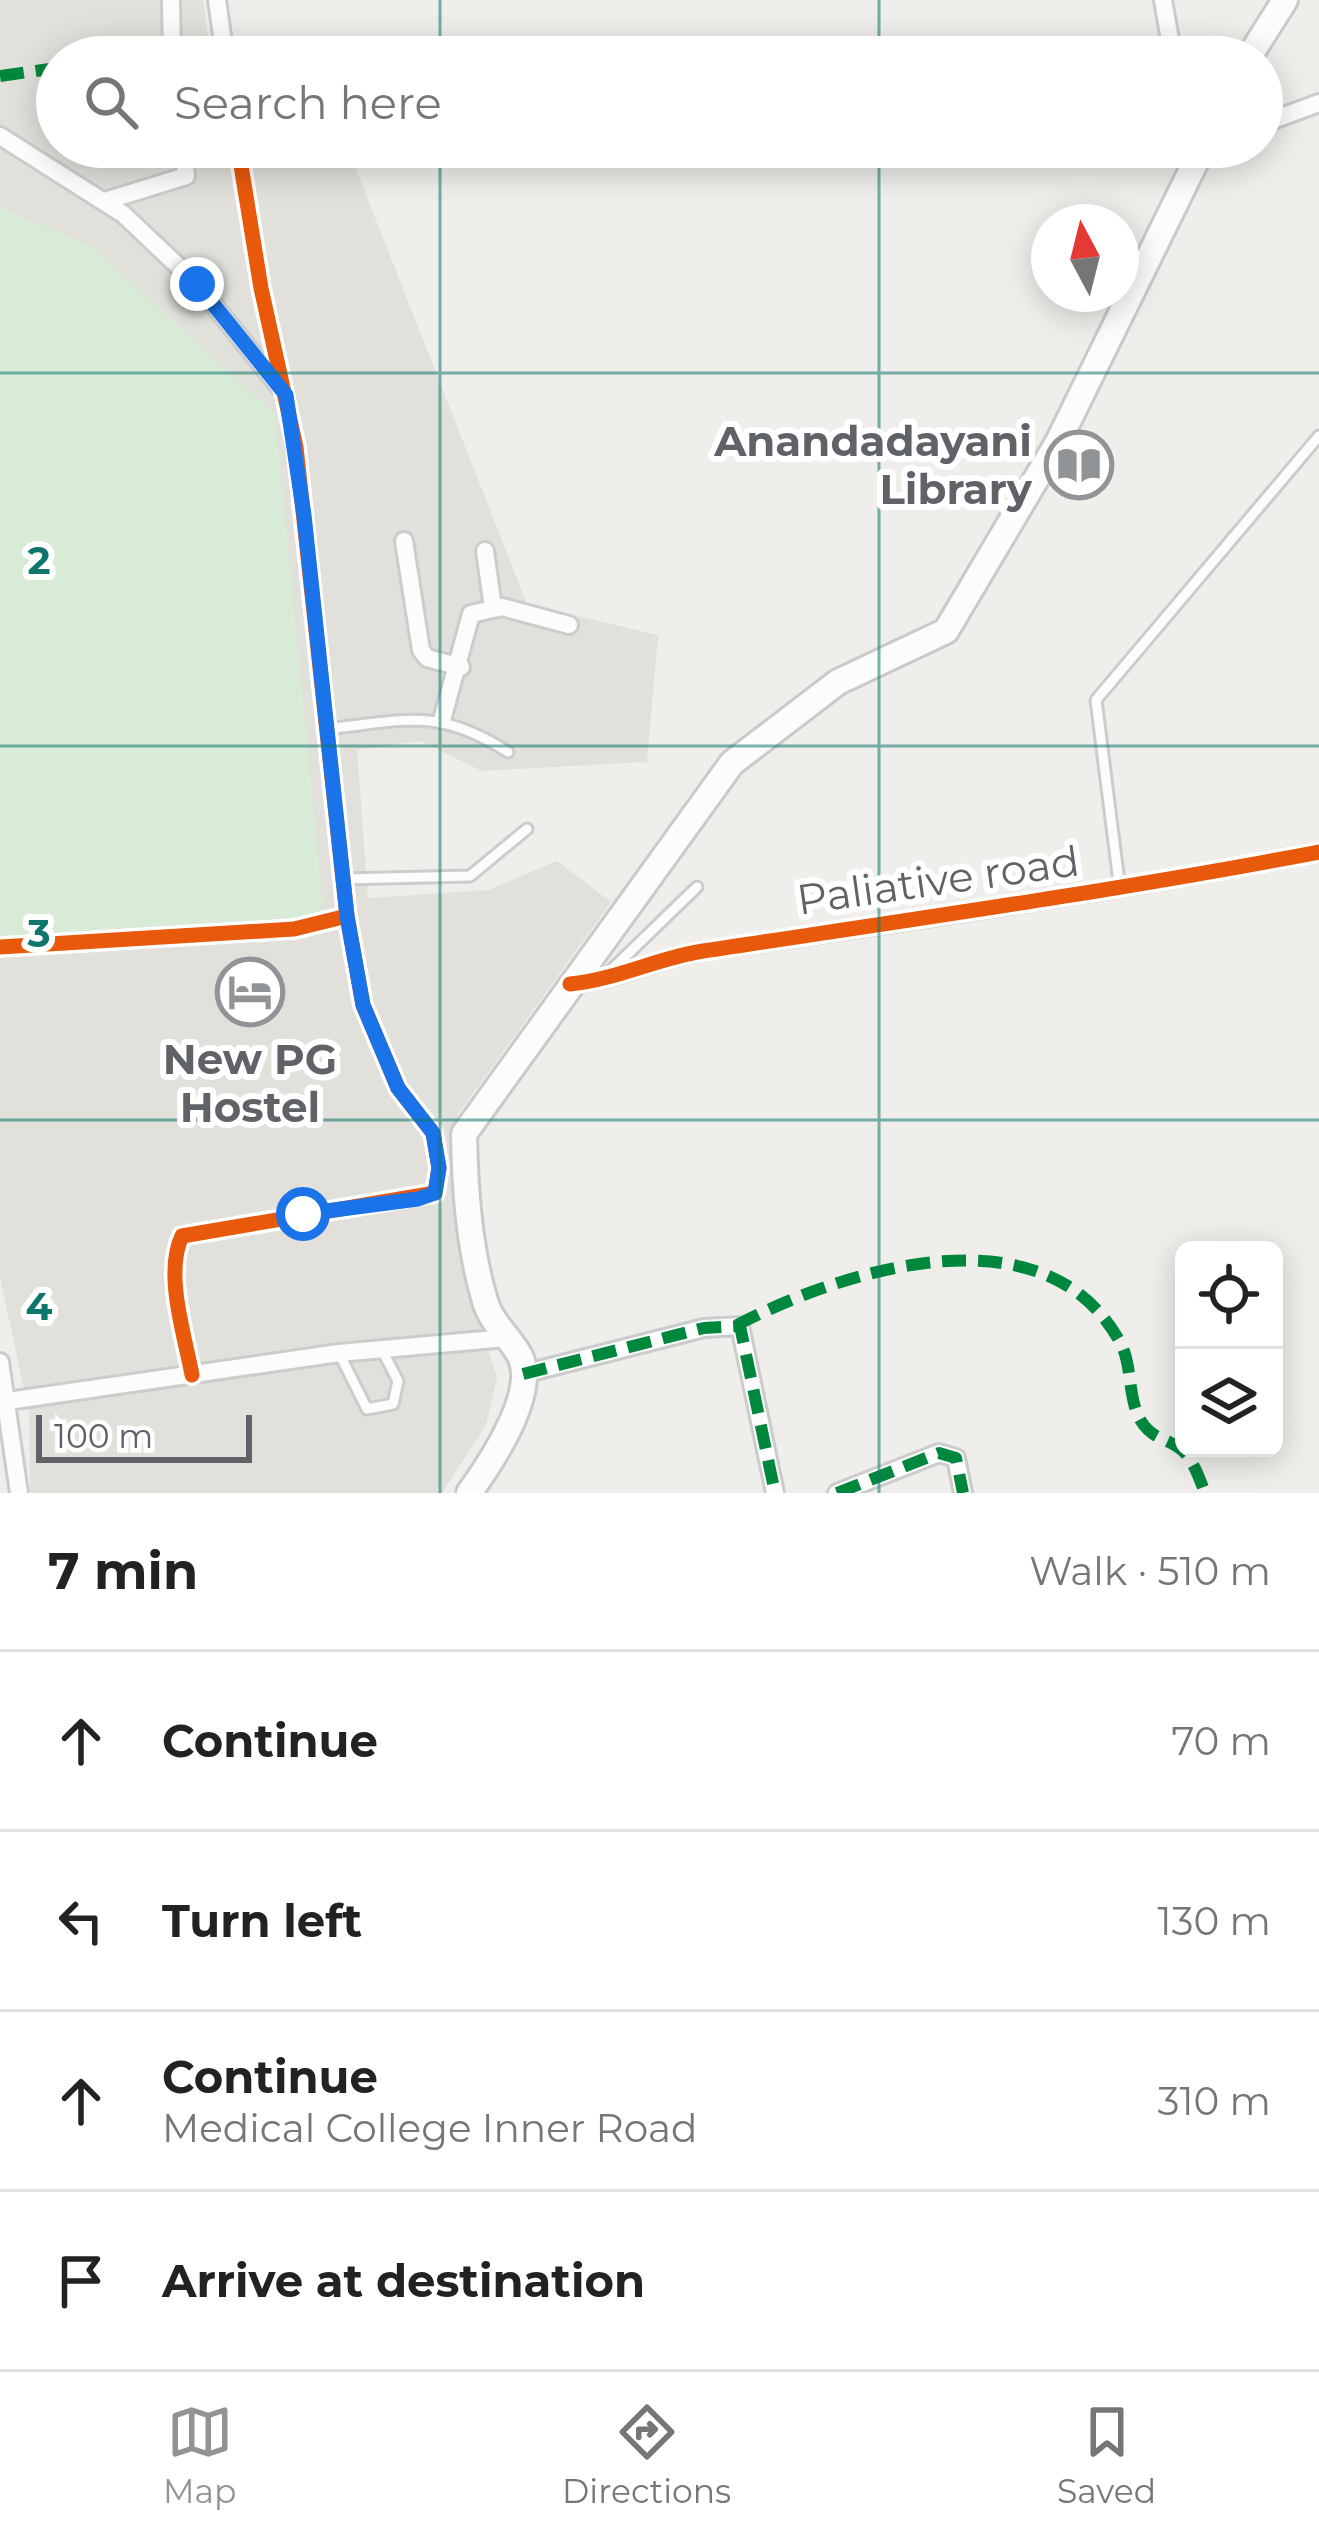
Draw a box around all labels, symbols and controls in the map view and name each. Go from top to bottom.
search box [36,36,1283,168]
icon: search [78,69,144,135]
text: Search here [174,75,442,130]
north arrow [1031,204,1139,312]
route end [170,257,224,311]
place label: Anandadayani Library [713,415,1033,515]
library icon: Anandadayani Library [1044,430,1114,500]
text: 2 [27,536,51,584]
street label: Paliative road [794,834,1082,926]
text: 3 [26,909,51,957]
hotel icon: New PG Hostel [215,957,285,1027]
place label: New PG Hostel [163,1033,337,1133]
route start [276,1187,330,1241]
map controls [1175,1241,1283,1457]
button: locate [1175,1241,1283,1349]
text: 4 [26,1282,53,1330]
button: layers [1175,1349,1283,1457]
scale bar [36,1409,252,1462]
text: 100 m [54,1416,153,1456]
text: 7 min [48,1540,198,1602]
text: Walk · 510 m [1029,1547,1271,1595]
icon: ahead [48,1708,114,1774]
text: Continue [162,1713,378,1768]
text: 70 m [1171,1717,1271,1765]
icon: left [48,1888,114,1954]
text: Turn left [162,1893,362,1948]
text: 130 m [1158,1897,1271,1945]
text: Continue [162,2049,378,2104]
icon: ahead [48,2068,114,2134]
text: 310 m [1158,2077,1271,2125]
text: Medical College Inner Road [162,2104,698,2152]
icon: arrive [48,2248,114,2314]
text: Arrive at destination [162,2253,645,2308]
tab: Map [163,2399,236,2511]
tab: Directions [562,2399,731,2511]
tab: Saved [1057,2399,1156,2511]

